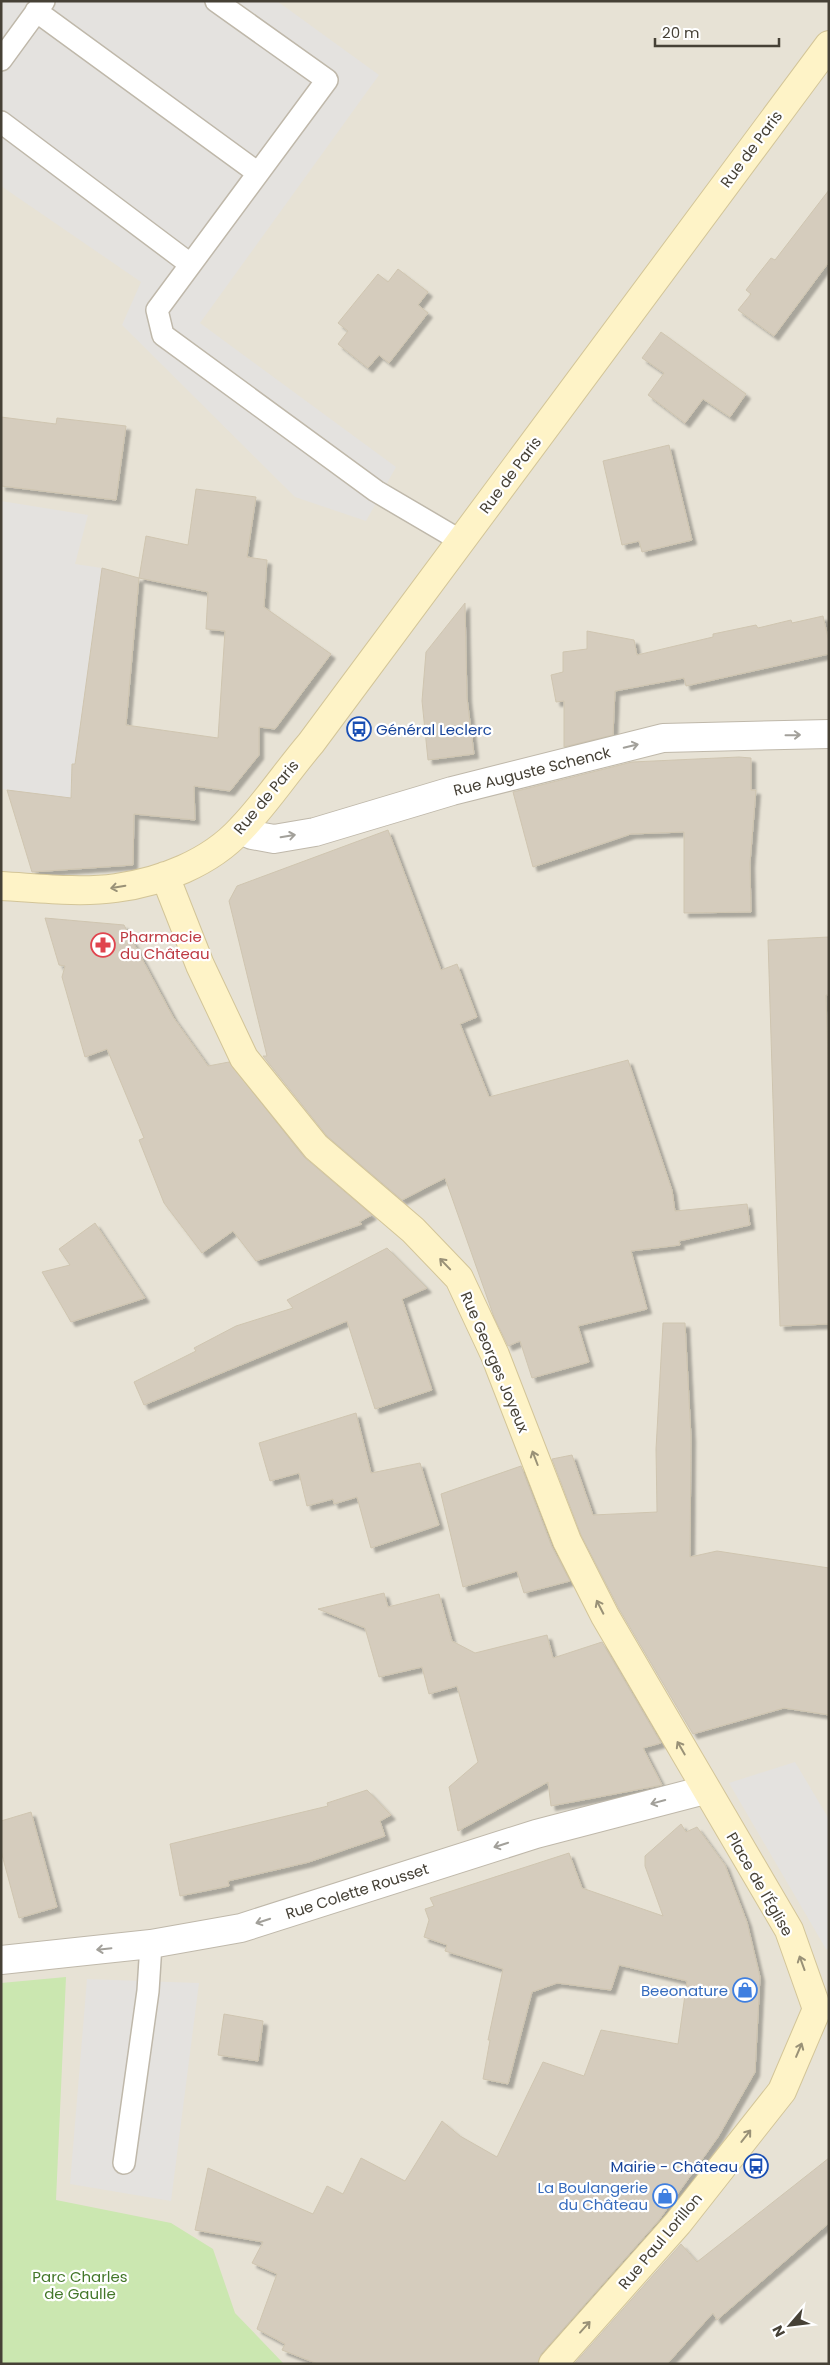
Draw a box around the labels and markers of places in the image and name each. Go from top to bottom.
bus stop icon: Général Leclerc [346,716,372,742]
place label: Général Leclerc [376,719,492,740]
place label: Pharmacie du Château [120,926,210,964]
pharmacy icon: Pharmacie du Château [90,932,116,958]
shop icon: Beeonature [732,1977,758,2003]
place label: Beeonature [641,1980,728,2001]
bus stop icon: Mairie - Château [743,2153,769,2179]
place label: Mairie - Château [611,2156,738,2177]
place label: La Boulangerie du Château [538,2177,648,2215]
shop icon: La Boulangerie du Château [652,2183,678,2209]

